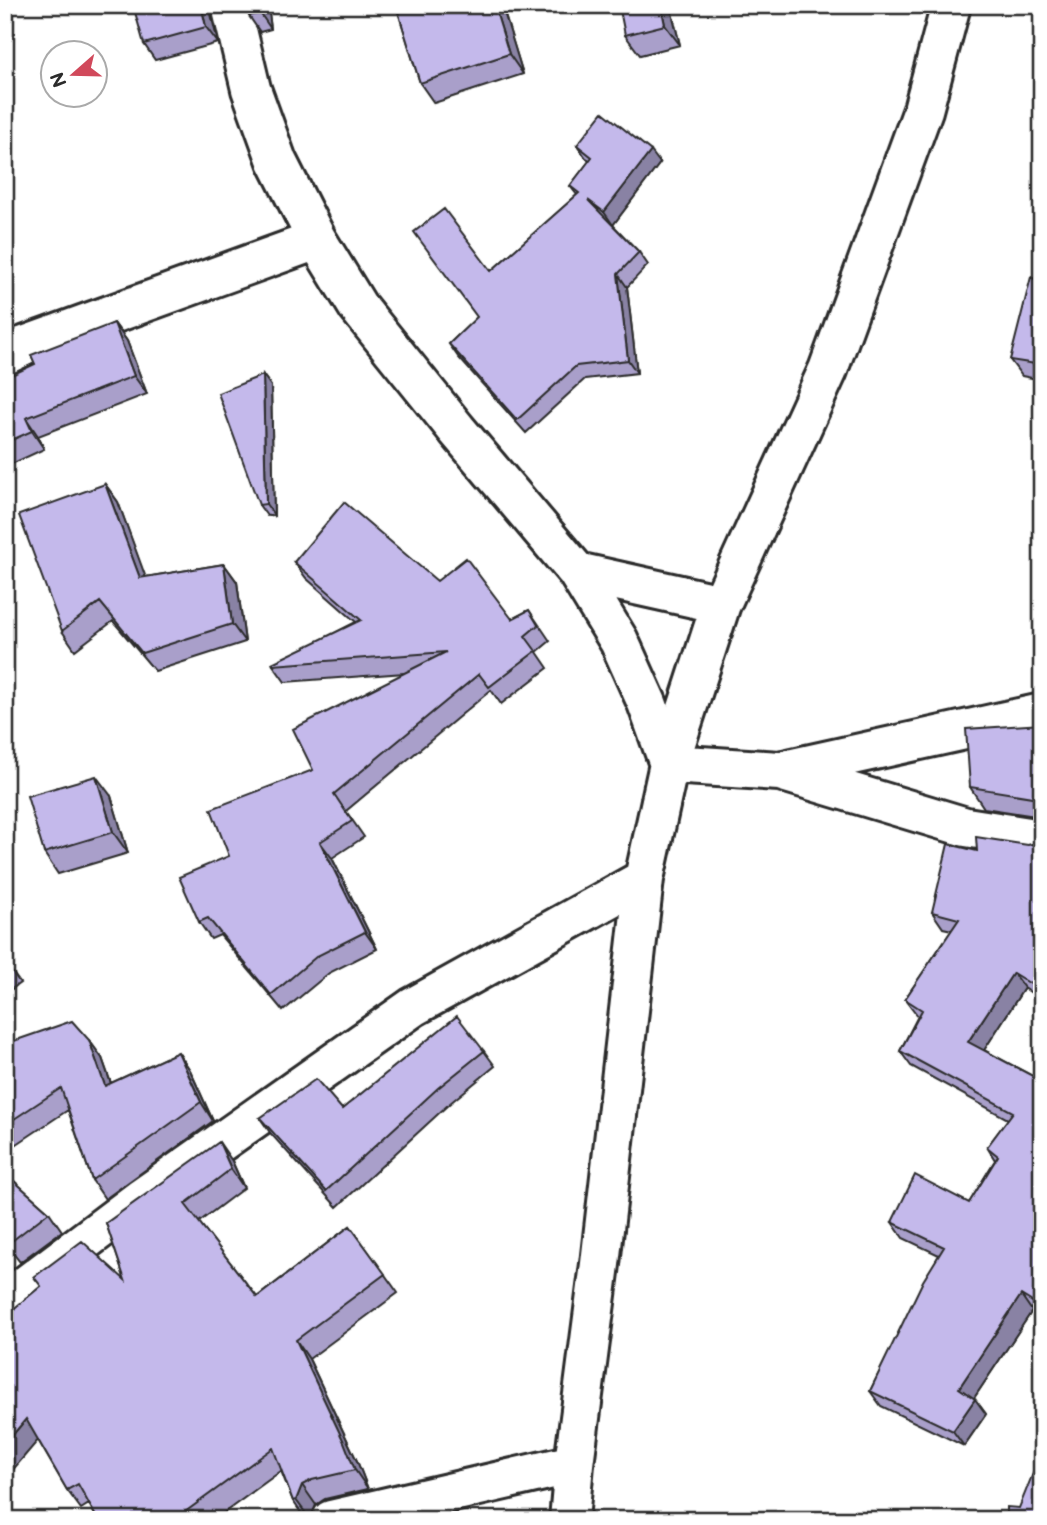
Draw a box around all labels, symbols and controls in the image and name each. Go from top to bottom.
north arrow [38,38,108,108]
text: N [46,69,73,90]

